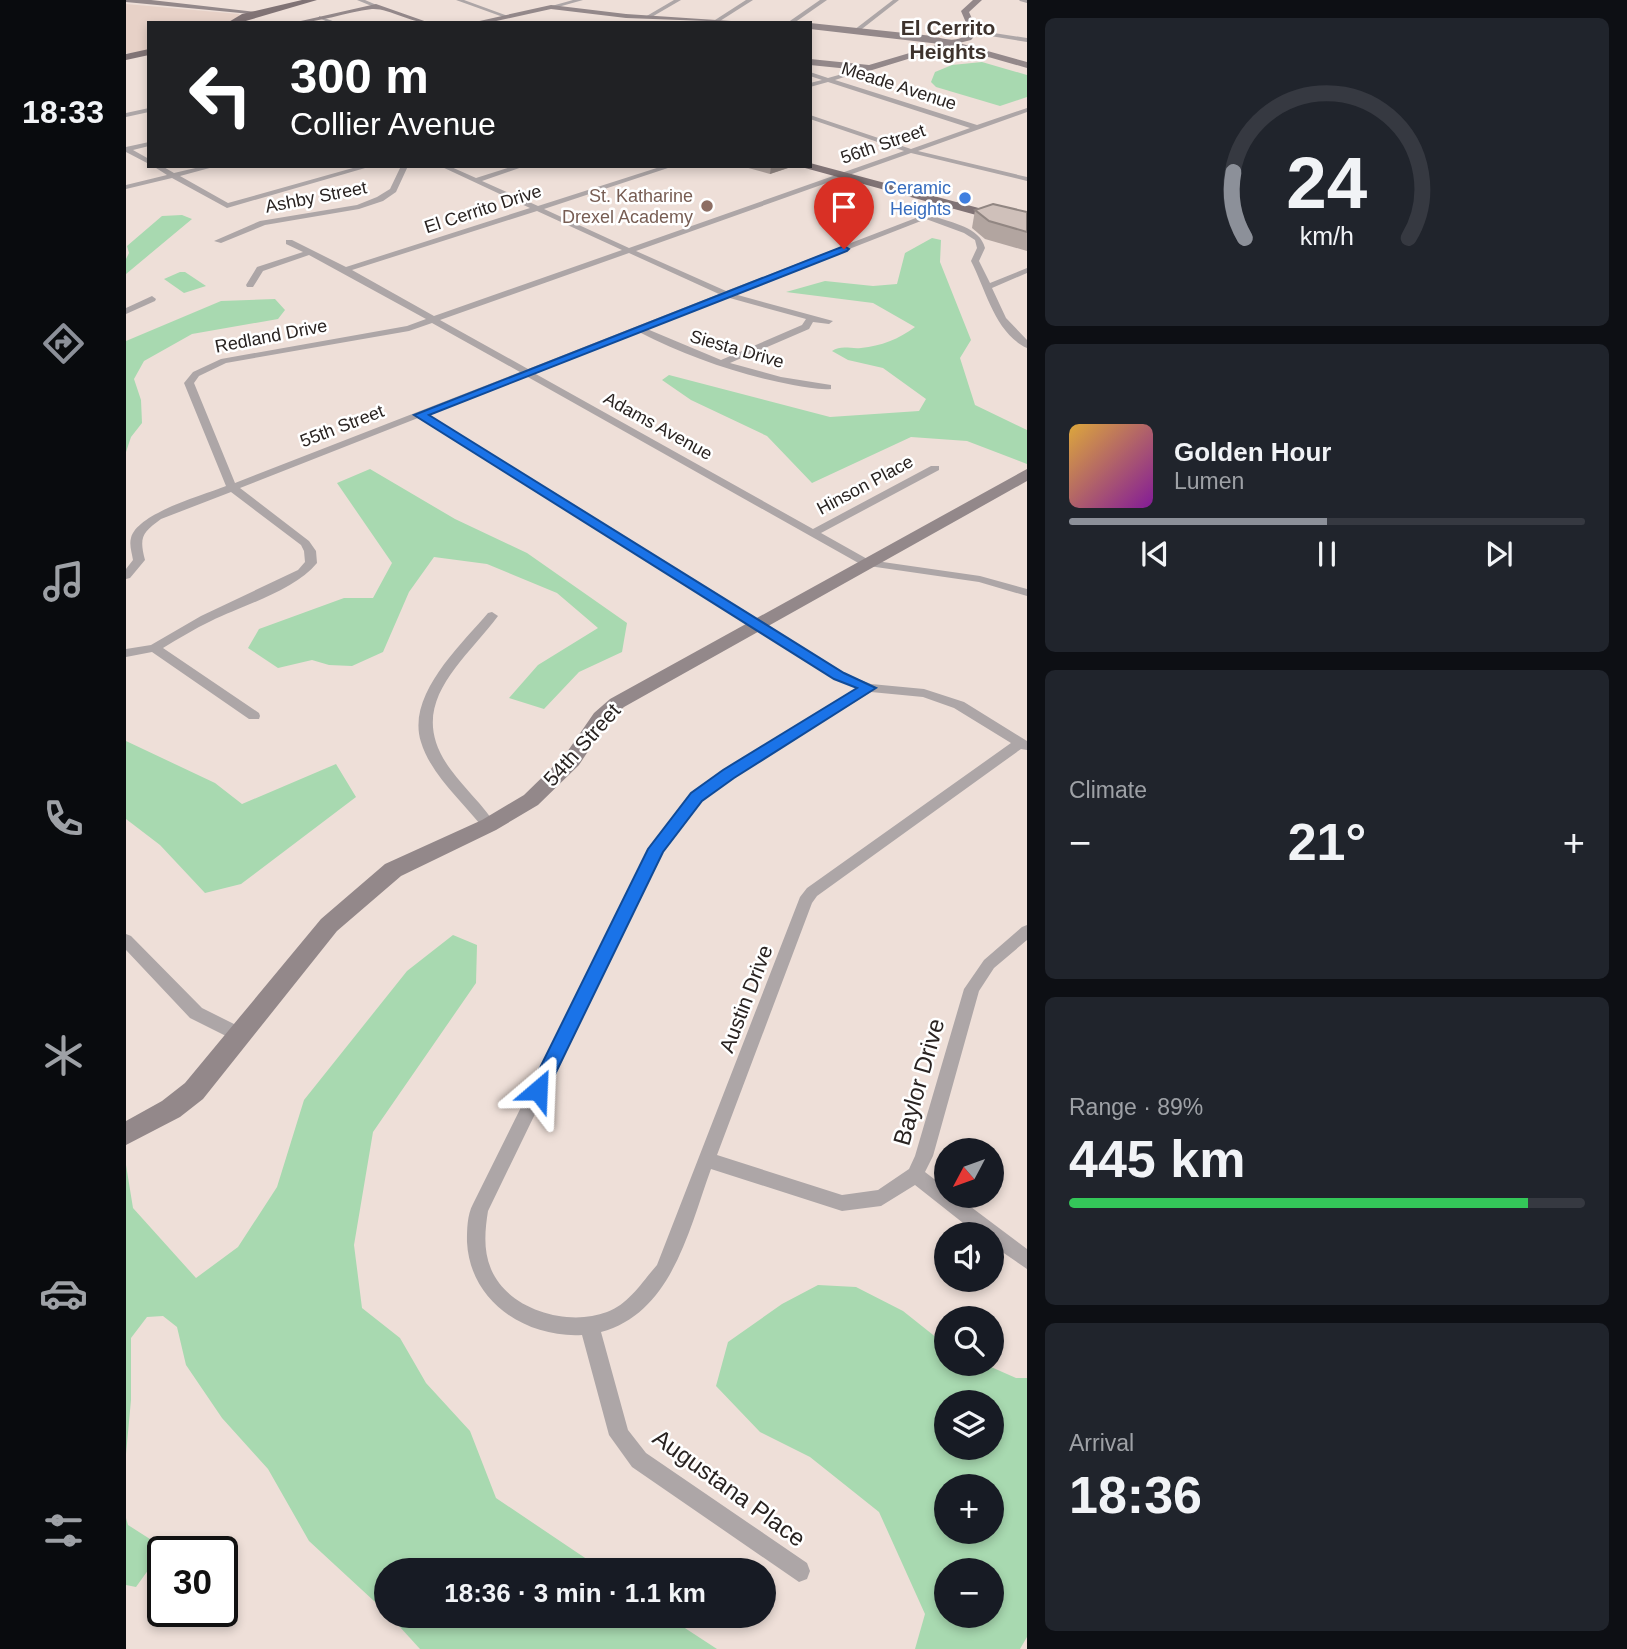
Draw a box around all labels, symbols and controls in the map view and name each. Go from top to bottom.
district label: El Cerrito Heights [901,16,995,63]
icon: left [175,49,266,140]
text: 300 m [290,49,429,103]
street label: Meade Avenue [839,58,959,114]
text: 18:33 [22,94,104,130]
text: Collier Avenue [290,106,496,142]
street label: 56th Street [838,120,928,168]
text: 24 [1287,142,1368,223]
street label: Ashby Street [264,177,368,217]
pin [814,177,874,249]
place label: Ceramic Heights [884,178,951,219]
street label: El Cerrito Drive [422,181,544,237]
place label: St. Katharine Drexel Academy [562,186,693,227]
icon: arrive [825,188,863,226]
marker: Ceramic Heights [957,190,973,206]
marker: St. Katharine Drexel Academy [699,198,715,214]
text: km/h [1300,222,1354,250]
street label: Redland Drive [213,315,329,357]
icon: directions [39,319,88,368]
street label: Siesta Drive [688,326,786,372]
street label: Adams Avenue [600,388,716,464]
street label: 55th Street [297,401,387,451]
text: Golden Hour [1174,437,1331,467]
street label: Hinson Place [813,451,917,519]
text: Lumen [1174,468,1244,494]
icon: previous [1136,535,1174,573]
icon: pause [1308,535,1346,573]
icon: next [1480,535,1518,573]
icon: music [39,557,88,606]
street label: 54th Street [539,699,625,791]
text: Climate [1069,777,1147,803]
icon: phone [39,794,88,843]
text: 21° [1288,813,1366,871]
text: − [1069,822,1091,864]
text: + [1563,822,1585,864]
street label: Austin Drive [715,942,777,1056]
street label: Baylor Drive [888,1015,950,1148]
icon: climate [39,1031,88,1080]
position arrow [501,1053,575,1127]
text: Range · 89% [1069,1094,1203,1120]
text: 445 km [1069,1130,1245,1188]
north arrow [934,1138,1004,1208]
map controls [934,1138,1004,1628]
button: sound [934,1222,1004,1292]
icon: car [39,1269,88,1318]
button: search [934,1306,1004,1376]
button: layers [934,1390,1004,1460]
street label: Augustana Place [648,1423,811,1552]
text: Arrival [1069,1430,1134,1456]
text: 18:36 [1069,1466,1202,1524]
button: + [934,1474,1004,1544]
icon: filters [39,1506,88,1555]
speed limit sign: 30 [147,1536,238,1627]
button: − [934,1558,1004,1628]
text: 18:36 · 3 min · 1.1 km [444,1578,706,1608]

